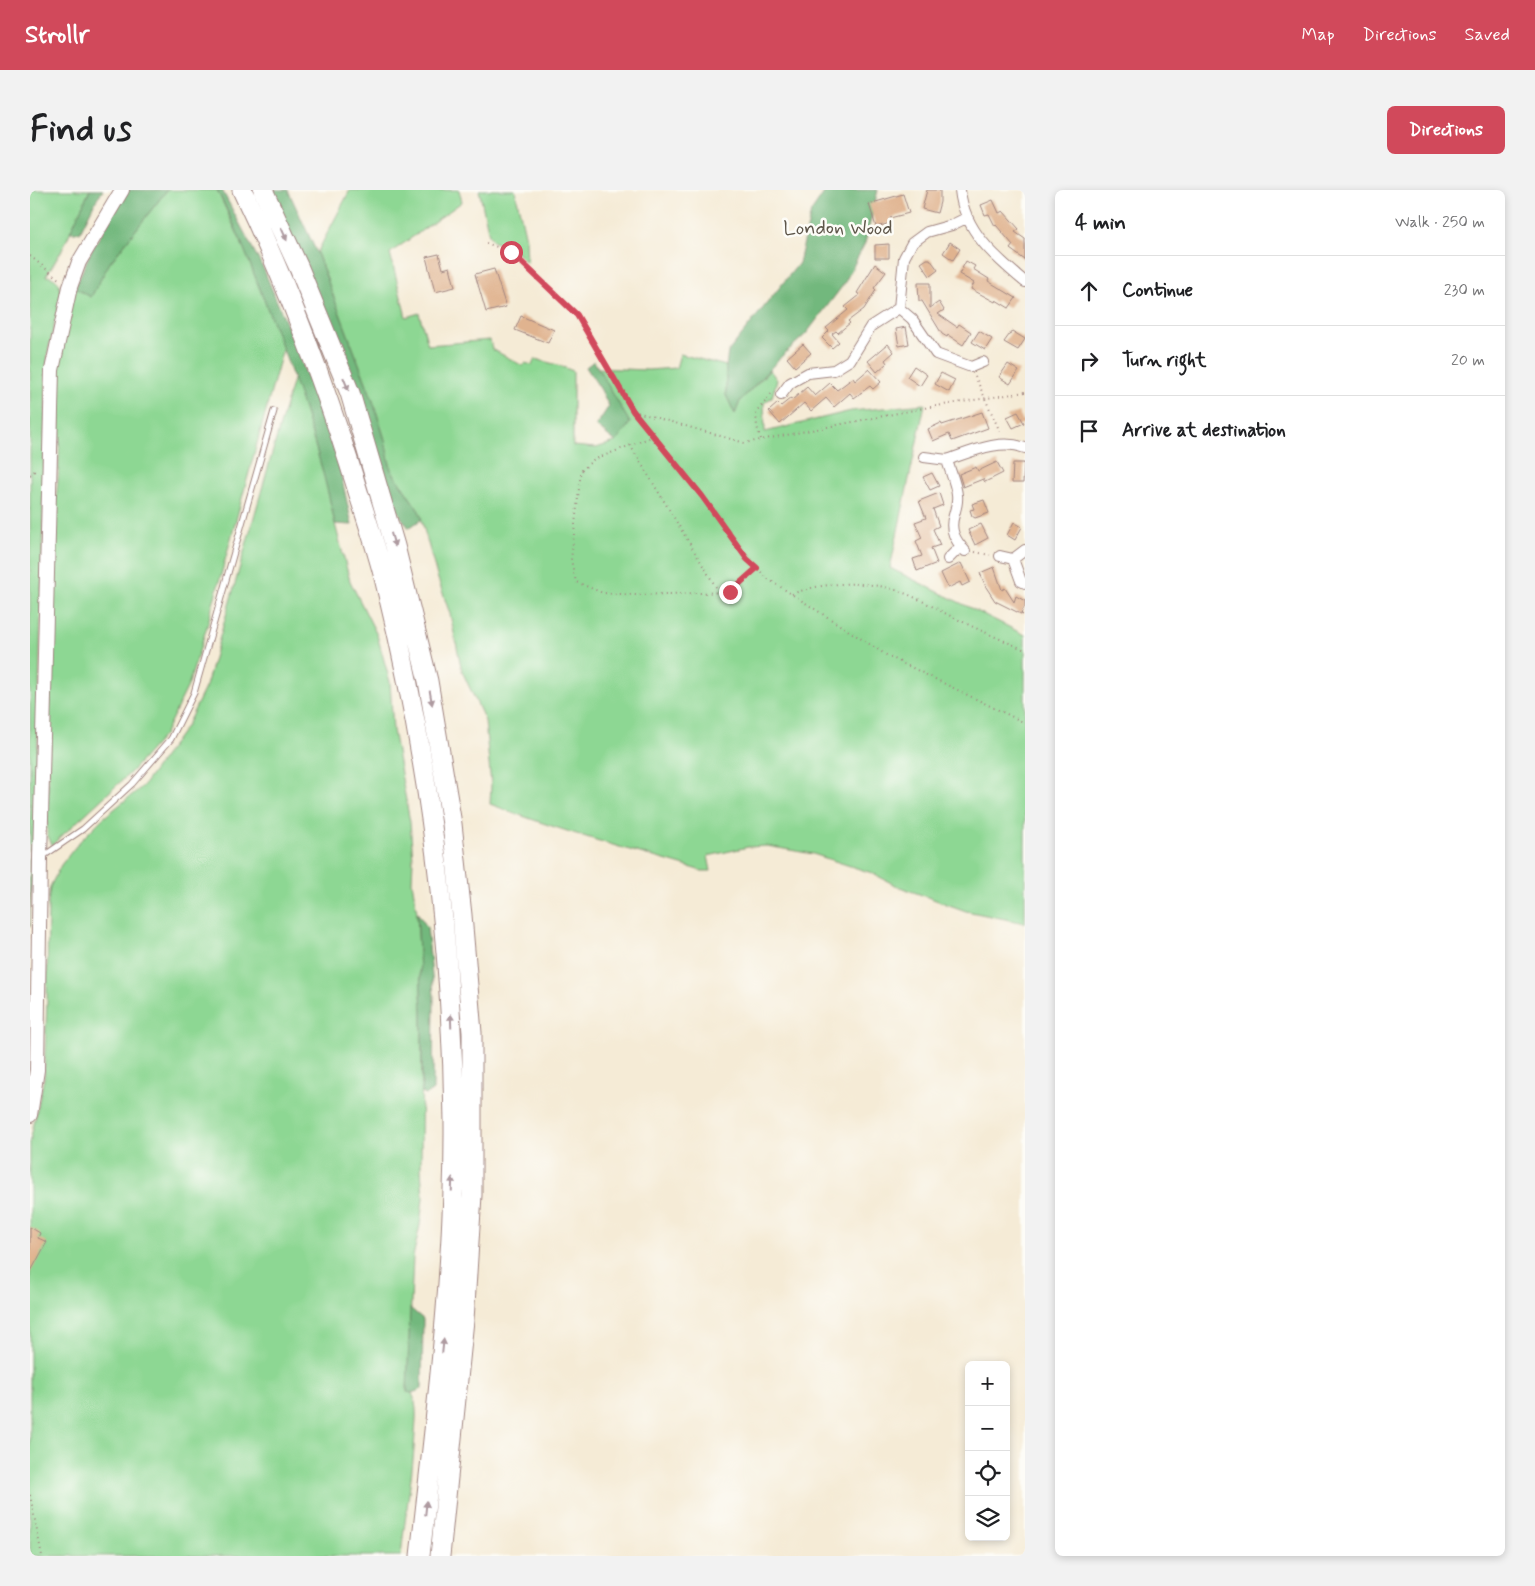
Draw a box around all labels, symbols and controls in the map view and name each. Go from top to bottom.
text: Strollr [25,20,89,51]
text: Map [1302,23,1335,47]
text: Directions [1363,23,1437,47]
text: Saved [1465,23,1510,47]
button: Directions [1387,106,1505,154]
text: Find us [30,107,132,153]
text: 4 min [1075,209,1126,237]
text: Walk · 250 m [1395,212,1485,233]
park label: London Wood [783,215,893,242]
one-way arrow [280,227,288,241]
route start [500,241,523,264]
icon: ahead [1075,277,1103,305]
text: Continue [1122,278,1193,303]
text: 230 m [1444,280,1485,301]
icon: right [1075,347,1103,375]
text: Turn right [1122,348,1206,373]
text: 20 m [1451,350,1485,371]
one-way arrow [343,377,351,391]
icon: arrive [1075,417,1103,445]
text: Arrive at destination [1122,418,1286,443]
one-way arrow [390,532,398,547]
route end [719,581,742,604]
one-way arrow [427,690,435,706]
one-way arrow [447,1013,455,1029]
one-way arrow [448,1176,456,1192]
one-way arrow [439,1338,447,1354]
map controls [965,1361,1010,1541]
button: + [965,1361,1010,1406]
button: − [965,1406,1010,1451]
button: locate [965,1451,1010,1496]
button: layers [965,1496,1010,1541]
one-way arrow [422,1499,430,1515]

